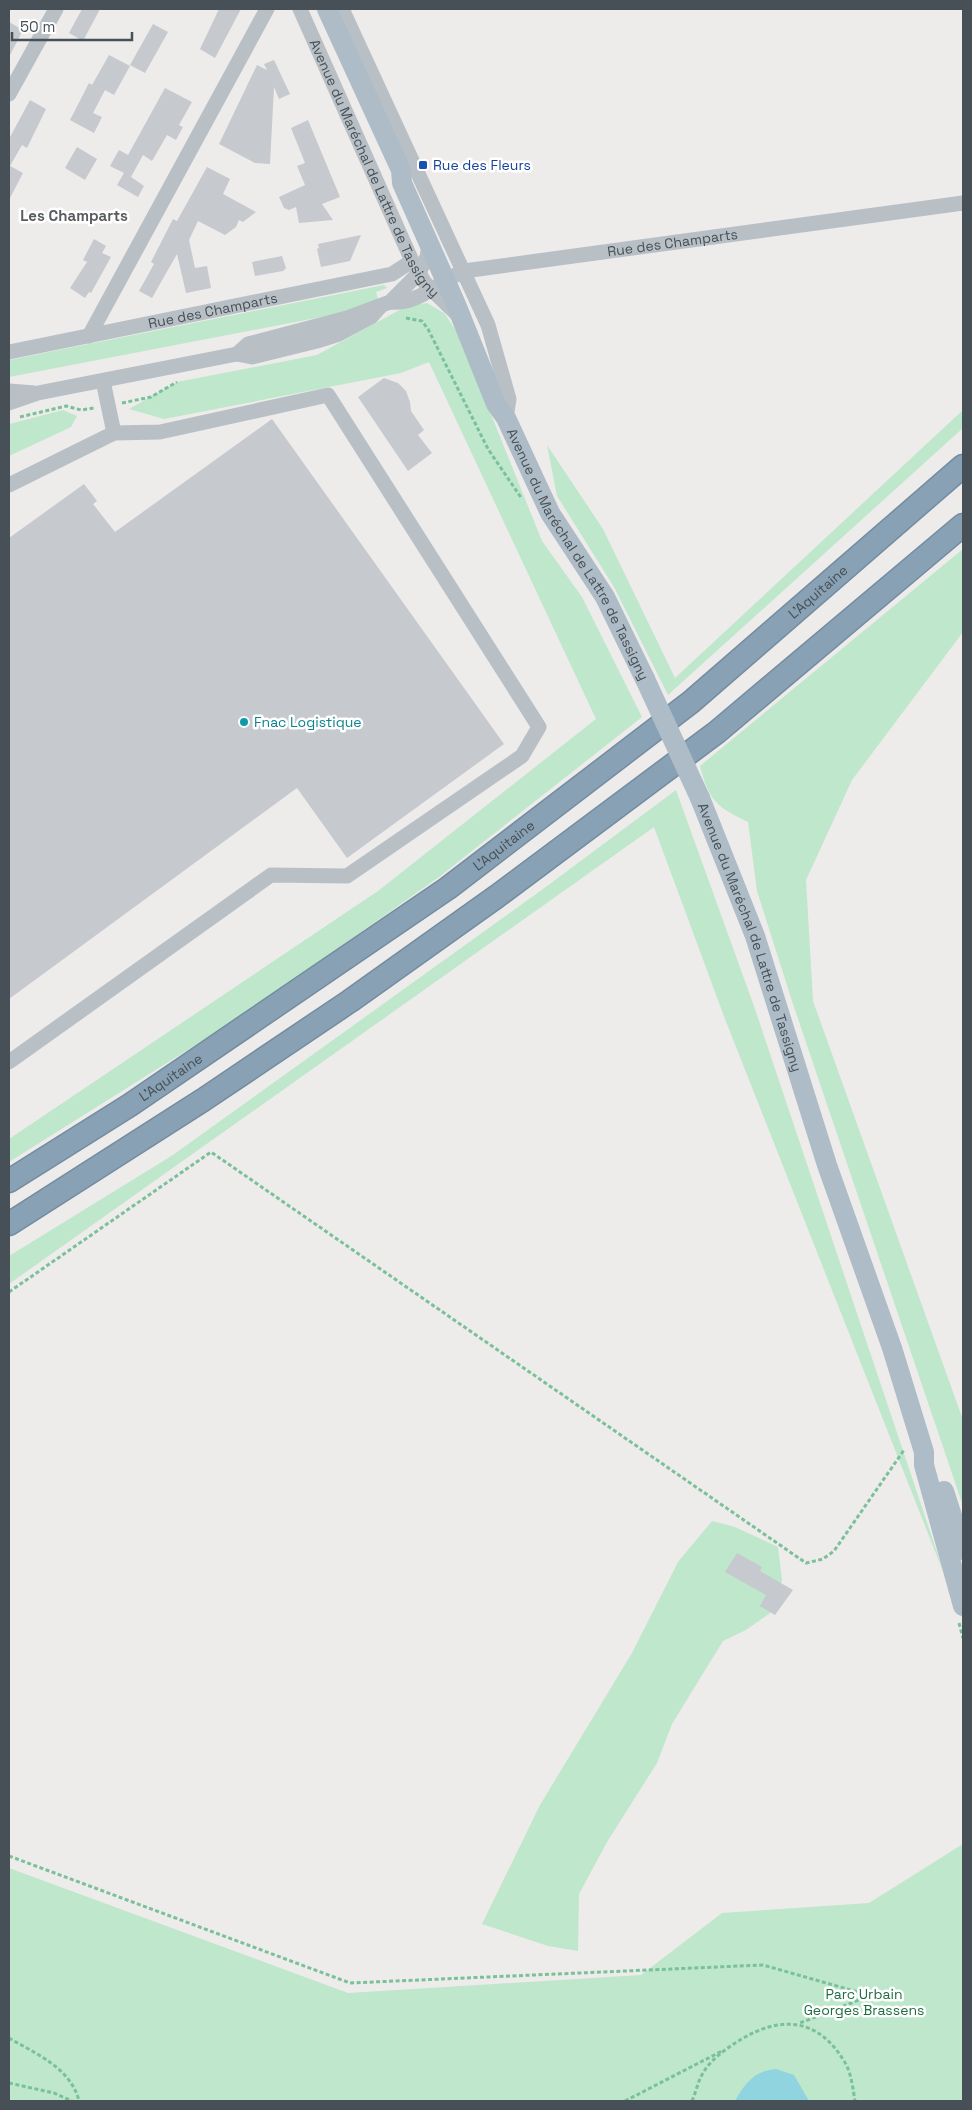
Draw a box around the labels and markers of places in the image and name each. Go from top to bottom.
place label: Rue des Fleurs [433,156,531,174]
marker: Rue des Fleurs [417,159,429,171]
place label: Fnac Logistique [254,713,362,731]
marker: Fnac Logistique [238,716,250,728]

